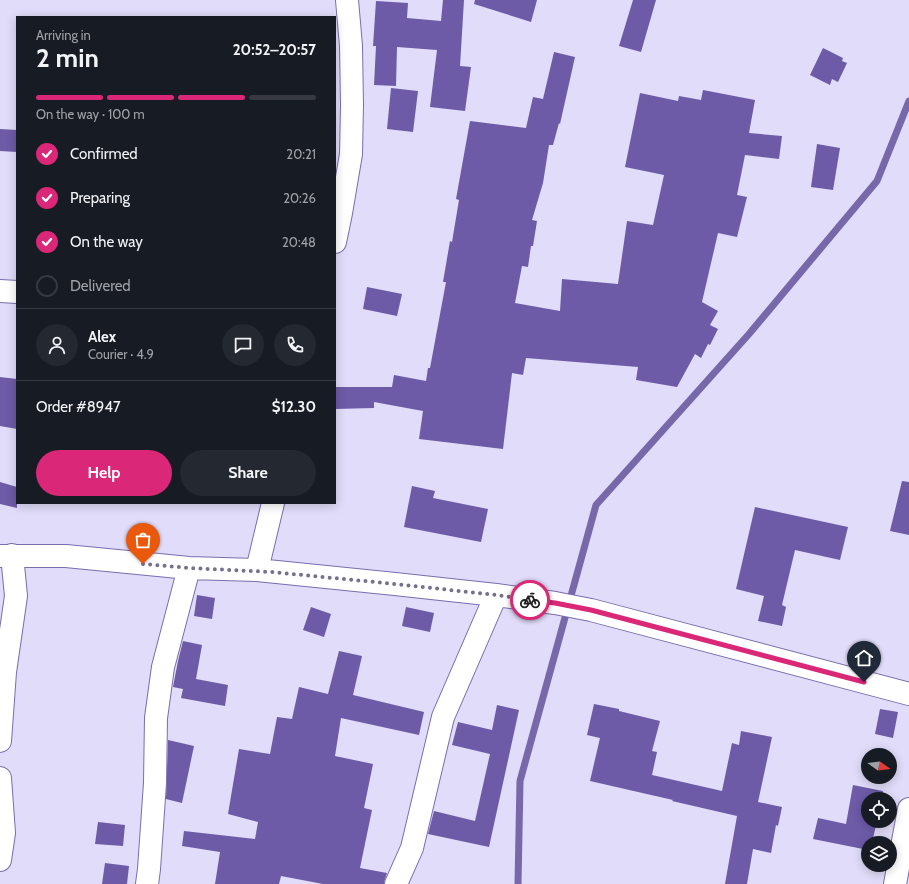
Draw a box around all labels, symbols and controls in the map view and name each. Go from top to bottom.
text: Arriving in [36,27,91,43]
text: 20:52–20:57 [233,41,316,59]
text: 2 min [36,42,99,74]
text: On the way · 100 m [36,106,145,122]
icon: check [36,143,58,165]
text: Confirmed [70,145,138,163]
text: 20:21 [286,146,316,162]
icon: check [36,187,58,209]
text: Preparing [70,189,130,207]
text: 20:26 [283,190,316,206]
icon: check [36,231,58,253]
text: On the way [70,233,143,251]
text: 20:48 [282,234,316,250]
text: Delivered [70,277,131,295]
button: person [36,324,78,366]
button: chat [222,324,264,366]
button: phone [274,324,316,366]
text: Alex [88,328,116,346]
text: Courier · 4.9 [88,346,154,362]
text: Order #8947 [36,398,121,416]
text: $12.30 [272,398,316,416]
button: Help [36,450,172,496]
button: Share [180,450,316,496]
pin [126,523,160,564]
icon: bag [132,529,154,551]
courier [510,580,550,620]
icon: bike [519,589,541,611]
pin [847,641,881,682]
icon: home [853,647,875,669]
north arrow [861,748,897,784]
map controls [861,748,897,872]
button: locate [861,792,897,828]
button: layers [861,836,897,872]

